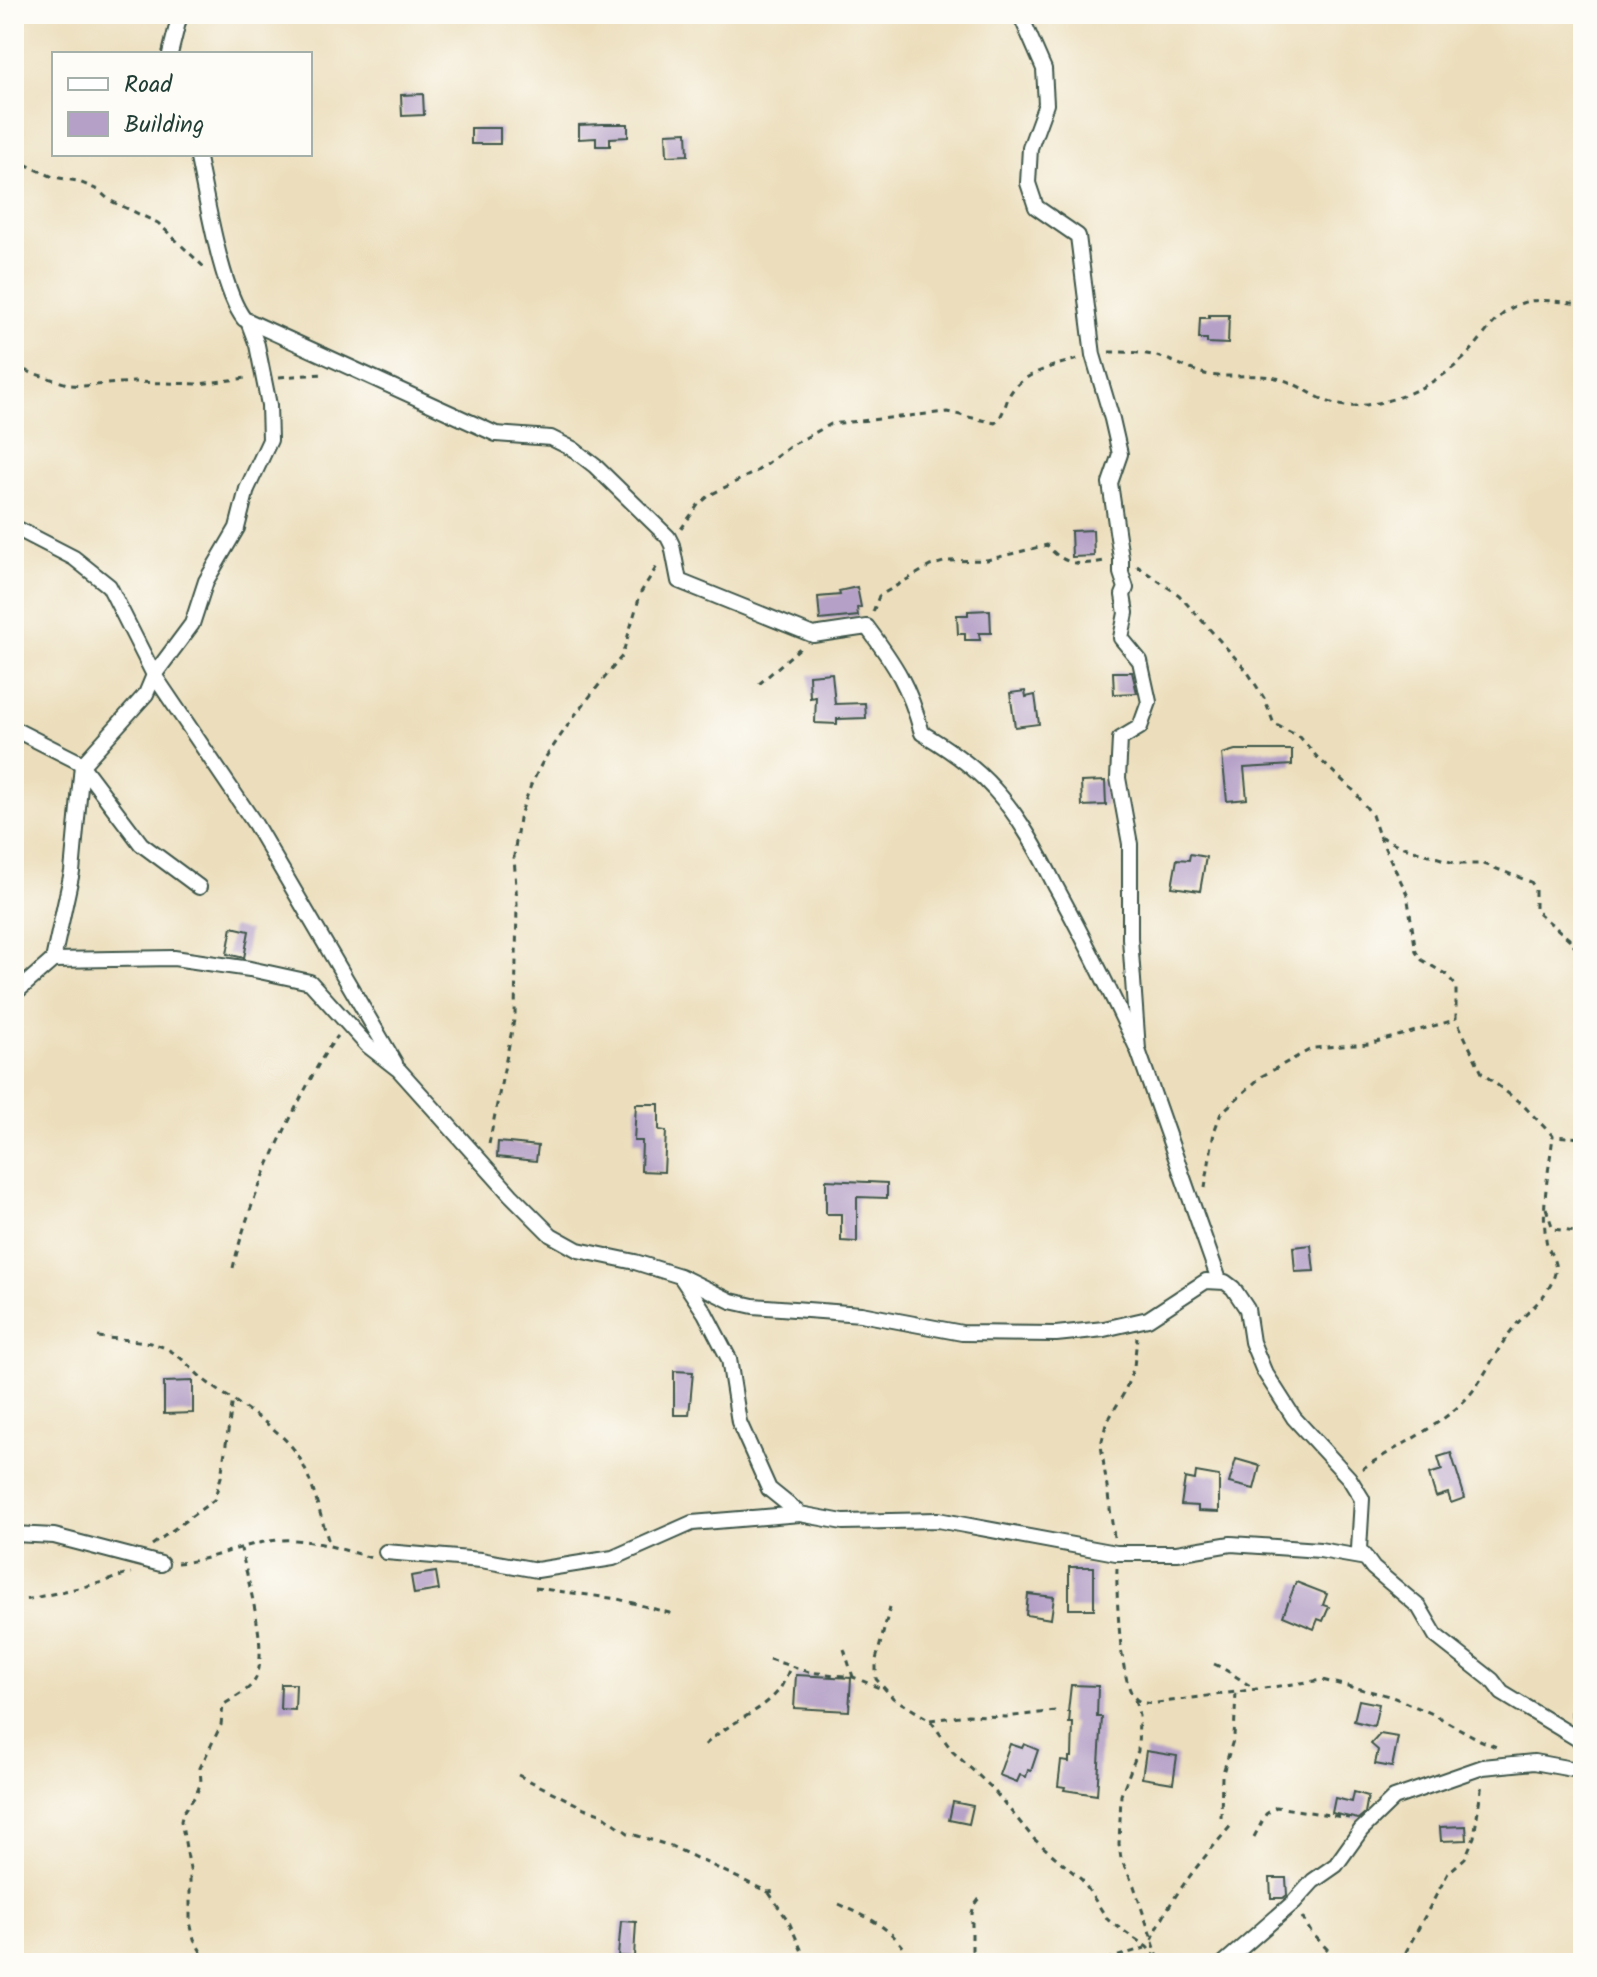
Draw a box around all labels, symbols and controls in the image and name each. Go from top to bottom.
legend [52,52,312,156]
text: Road [124,66,173,105]
text: Building [124,106,204,145]

